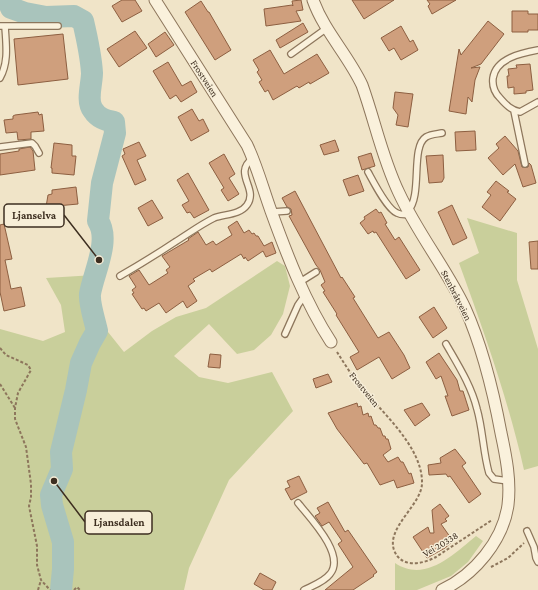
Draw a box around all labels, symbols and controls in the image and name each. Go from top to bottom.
street label: Frostveien [189,58,221,99]
callout: Ljanselva [4,204,64,227]
text: Ljanselva [12,209,57,222]
street label: Stenbråtveien [439,268,474,323]
street label: Frostveien [347,370,382,409]
callout: Ljansdalen [85,511,152,534]
text: Ljansdalen [93,516,145,529]
street label: Vei 20338 [421,530,460,559]

